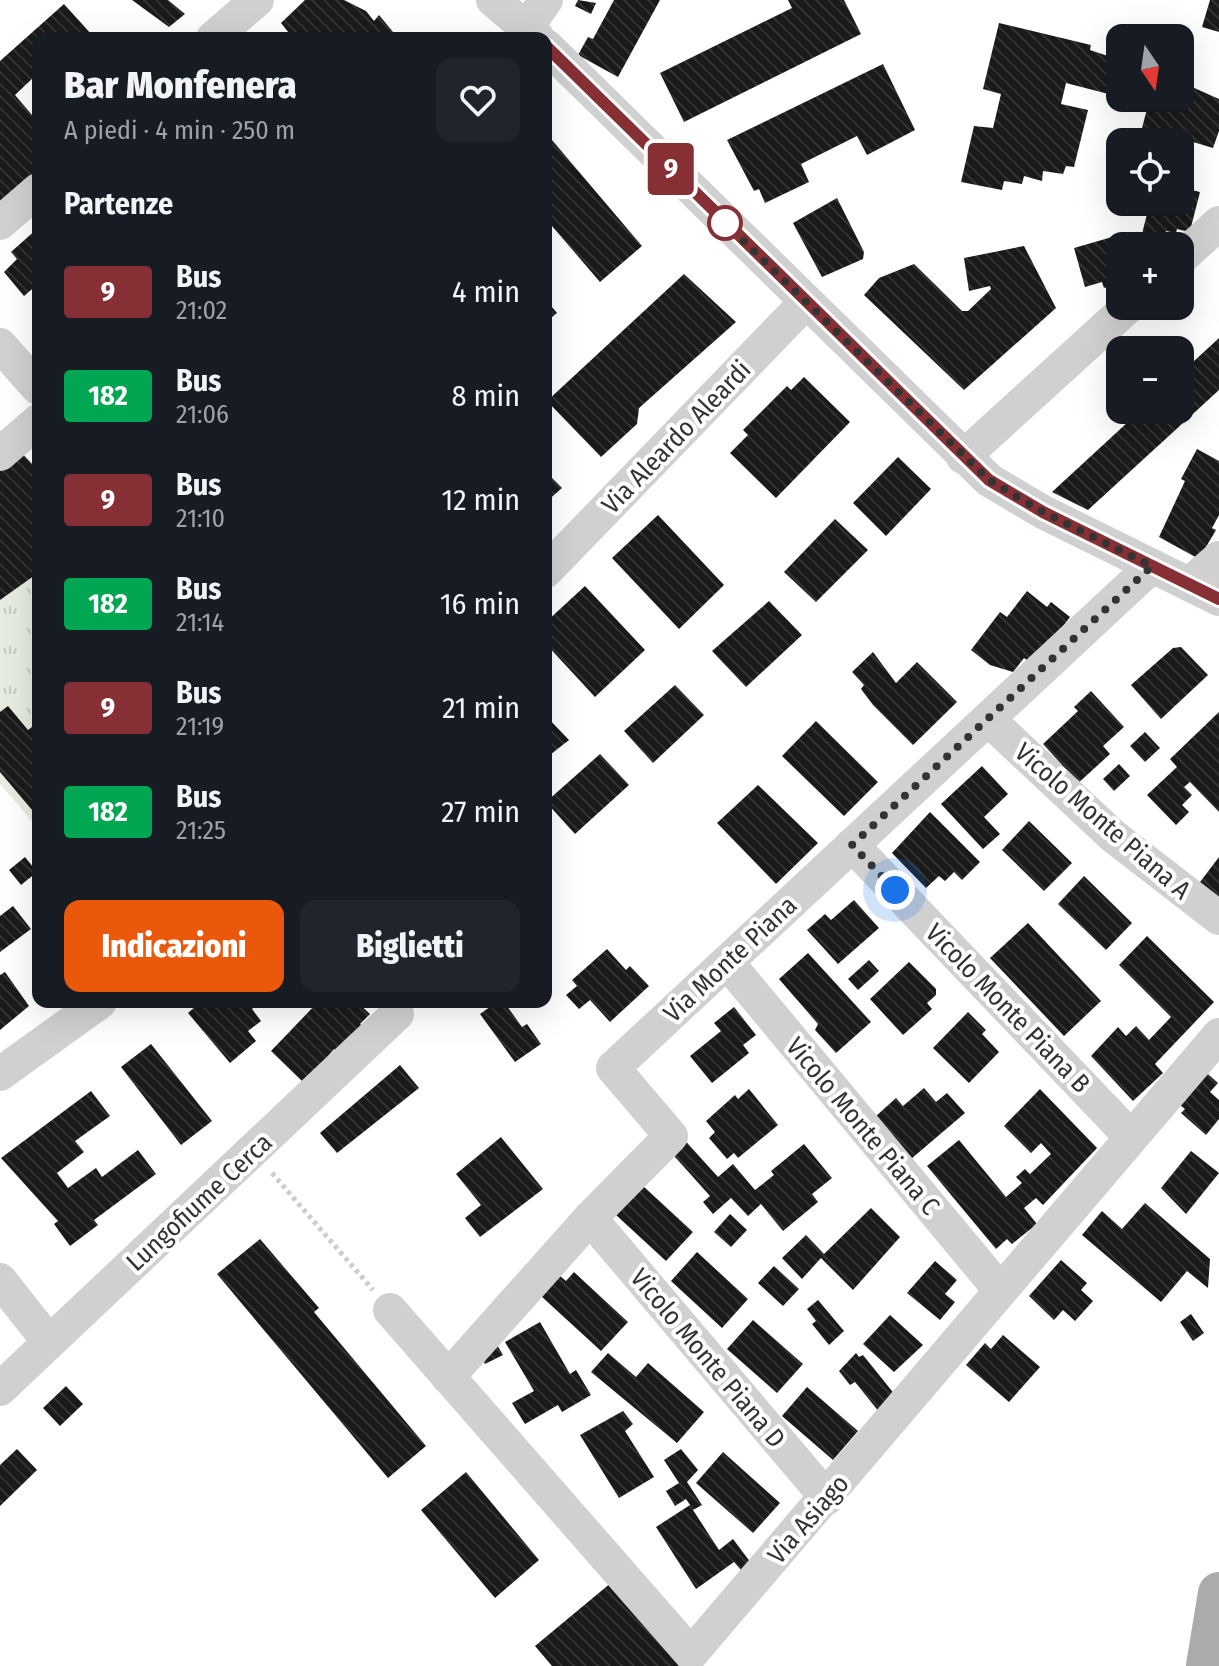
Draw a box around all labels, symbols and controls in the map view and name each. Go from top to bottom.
north arrow [1106,24,1194,112]
map controls [1106,24,1194,424]
button: heart [436,58,520,142]
text: Bar Monfenera [64,62,297,108]
text: A piedi · 4 min · 250 m [64,115,295,146]
button: locate [1106,128,1194,216]
line badge: 9 [645,143,697,195]
text: 9 [664,152,678,185]
text: Partenze [64,186,173,222]
unlabelled marker [708,206,742,240]
button: + [1106,232,1194,320]
text: Bus [176,259,221,295]
text: 4 min [452,274,520,310]
text: 9 [101,275,115,308]
text: 21:02 [176,295,227,326]
button: − [1106,336,1194,424]
street label: Via Aleardo Aleardi [595,354,757,520]
text: Bus [176,363,221,399]
text: 8 min [452,378,520,414]
text: 182 [88,379,128,412]
text: 21:06 [176,399,229,430]
text: Bus [176,467,221,503]
text: 12 min [442,482,520,518]
text: 9 [101,483,115,516]
text: 21:10 [176,503,225,534]
text: Bus [176,571,221,607]
text: 16 min [440,586,520,622]
text: 182 [88,587,128,620]
text: 21:14 [176,607,224,638]
text: Bus [176,675,221,711]
text: 21 min [442,690,520,726]
text: 9 [101,691,115,724]
text: 21:19 [176,711,224,742]
street label: Vicolo Monte Piana A [1008,737,1197,906]
text: Bus [176,779,221,815]
text: 27 min [441,794,520,830]
text: 182 [88,795,128,828]
text: 21:25 [176,815,226,846]
your location [875,870,915,910]
street label: Via Monte Piana [657,890,803,1029]
button: Indicazioni [64,900,284,992]
button: Biglietti [300,900,520,992]
street label: Vicolo Monte Piana B [919,917,1096,1099]
street label: Vicolo Monte Piana C [779,1031,946,1221]
street label: Lungofiume Cerca [120,1127,278,1278]
street label: Vicolo Monte Piana D [624,1263,792,1454]
street label: Via Asiago [761,1468,855,1570]

